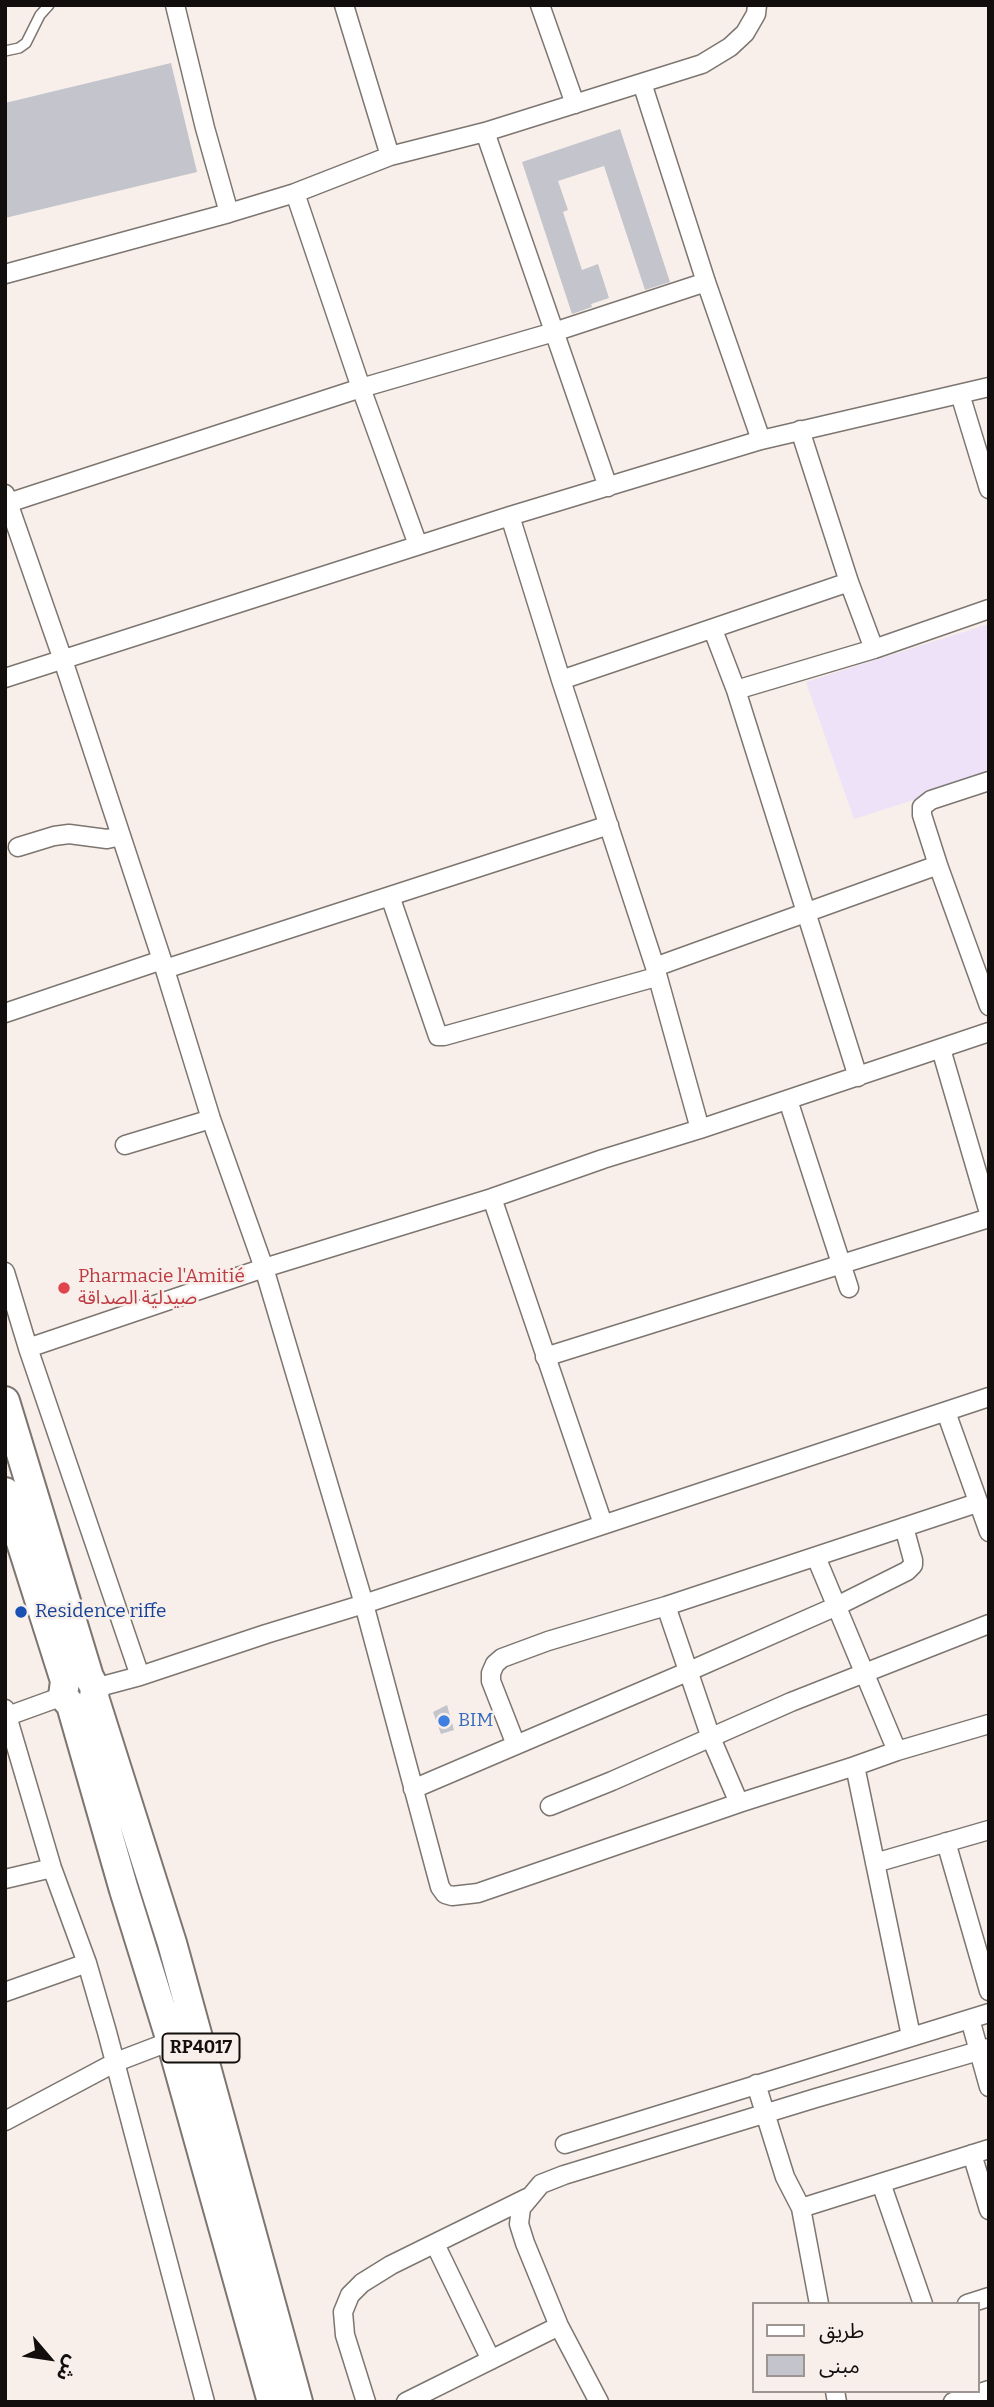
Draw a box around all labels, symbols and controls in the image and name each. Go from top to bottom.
place label: Pharmacie l'Amitié صيدلية الصداقة [78,1266,245,1310]
marker: Pharmacie l'Amitié صيدلية الصداقة [56,1280,72,1296]
place label: Residence riffe [35,1601,166,1623]
marker: Residence riffe [13,1604,29,1620]
place label: BIM [458,1710,493,1732]
marker: BIM [436,1713,452,1729]
road number: RP4017 [162,2034,240,2062]
legend [752,2302,980,2393]
text: طريق [819,2318,864,2344]
north arrow [14,2323,84,2393]
text: ش [51,2351,84,2385]
text: مبنى [819,2353,860,2379]

